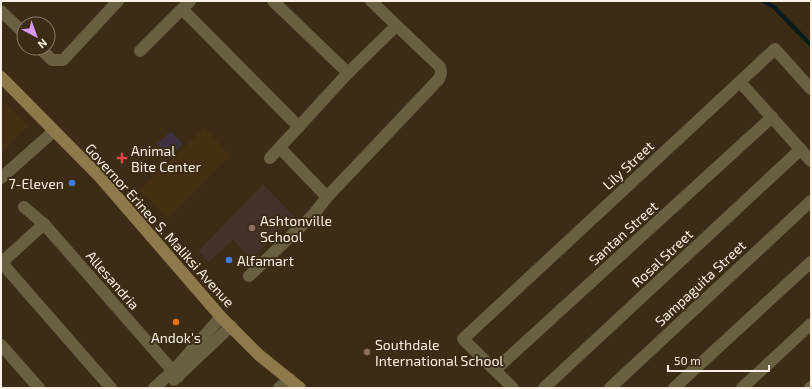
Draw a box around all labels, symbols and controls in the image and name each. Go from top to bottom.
north arrow [16,16,56,56]
text: N [36,36,50,51]
street label: Lily Street [599,137,657,193]
street label: Governor Erineo S. Maliksi Avenue [82,140,238,310]
place label: Animal Bite Center [131,142,202,175]
marker: Animal Bite Center [116,152,128,164]
place label: 7-Eleven [8,175,64,192]
marker: 7-Eleven [67,178,77,188]
street label: Santan Street [585,198,661,268]
place label: Ashtonville School [260,212,332,245]
marker: Ashtonville School [247,223,257,233]
street label: Rosal Street [628,225,696,291]
street label: Sampaguita Street [651,237,749,329]
street label: Allesandria [83,247,143,313]
place label: Alfamart [237,252,294,269]
marker: Alfamart [224,255,234,265]
marker: Andok's [171,317,181,327]
place label: Andok's [151,329,201,346]
place label: Southdale International School [375,336,504,369]
marker: Southdale International School [362,347,372,357]
scale bar [668,347,769,373]
text: 50 m [674,353,701,367]

